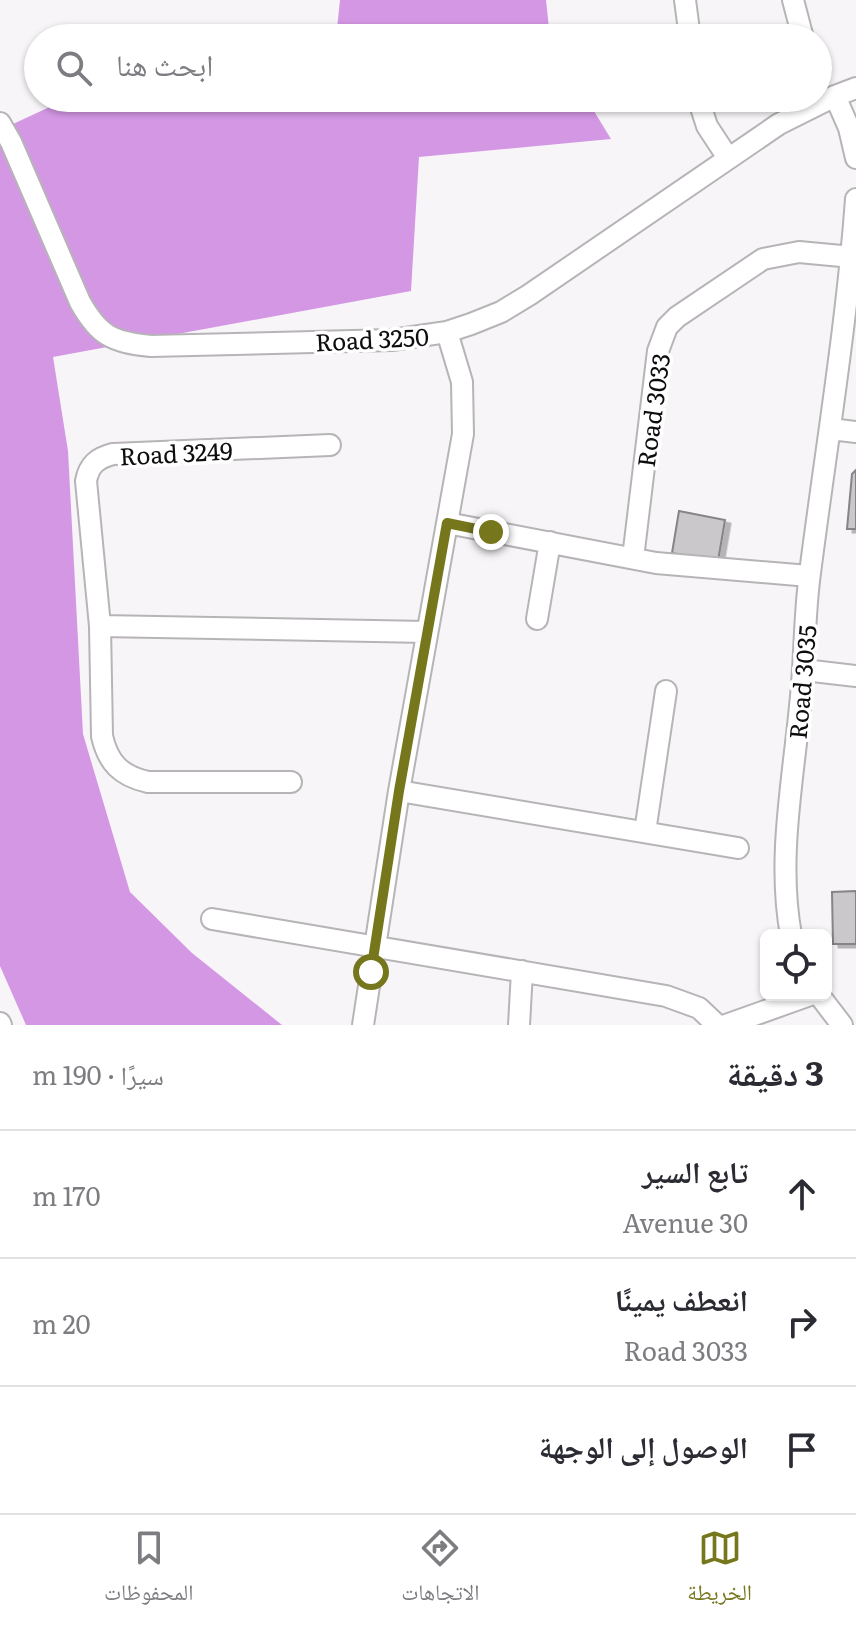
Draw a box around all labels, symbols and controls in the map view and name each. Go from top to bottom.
search box [24,24,832,112]
text: ابحث هنا [116,41,213,85]
icon: search [52,46,96,90]
street label: Road 3250 [314,318,430,358]
street label: Road 3033 [627,351,677,469]
street label: Road 3249 [119,432,233,472]
route end [473,514,509,550]
street label: Road 3035 [779,623,823,741]
map controls [760,929,832,1001]
button: locate [760,929,832,1001]
route start [353,954,389,990]
text: 3 دقيقة [727,1046,824,1096]
text: سيرًا · 190 m [32,1054,164,1093]
text: تابع السير [642,1148,748,1192]
icon: ahead [780,1172,824,1216]
text: 170 m [32,1175,100,1214]
text: Avenue 30 [622,1202,748,1241]
text: انعطف يمينًا [615,1276,748,1320]
icon: right [780,1300,824,1344]
text: 20 m [32,1303,91,1342]
text: Road 3033 [624,1330,748,1369]
text: الوصول إلى الوجهة [539,1423,748,1467]
icon: arrive [780,1428,824,1472]
tab: المحفوظات [104,1526,193,1614]
tab: الاتجاهات [401,1526,479,1614]
tab: الخريطة [687,1526,752,1614]

